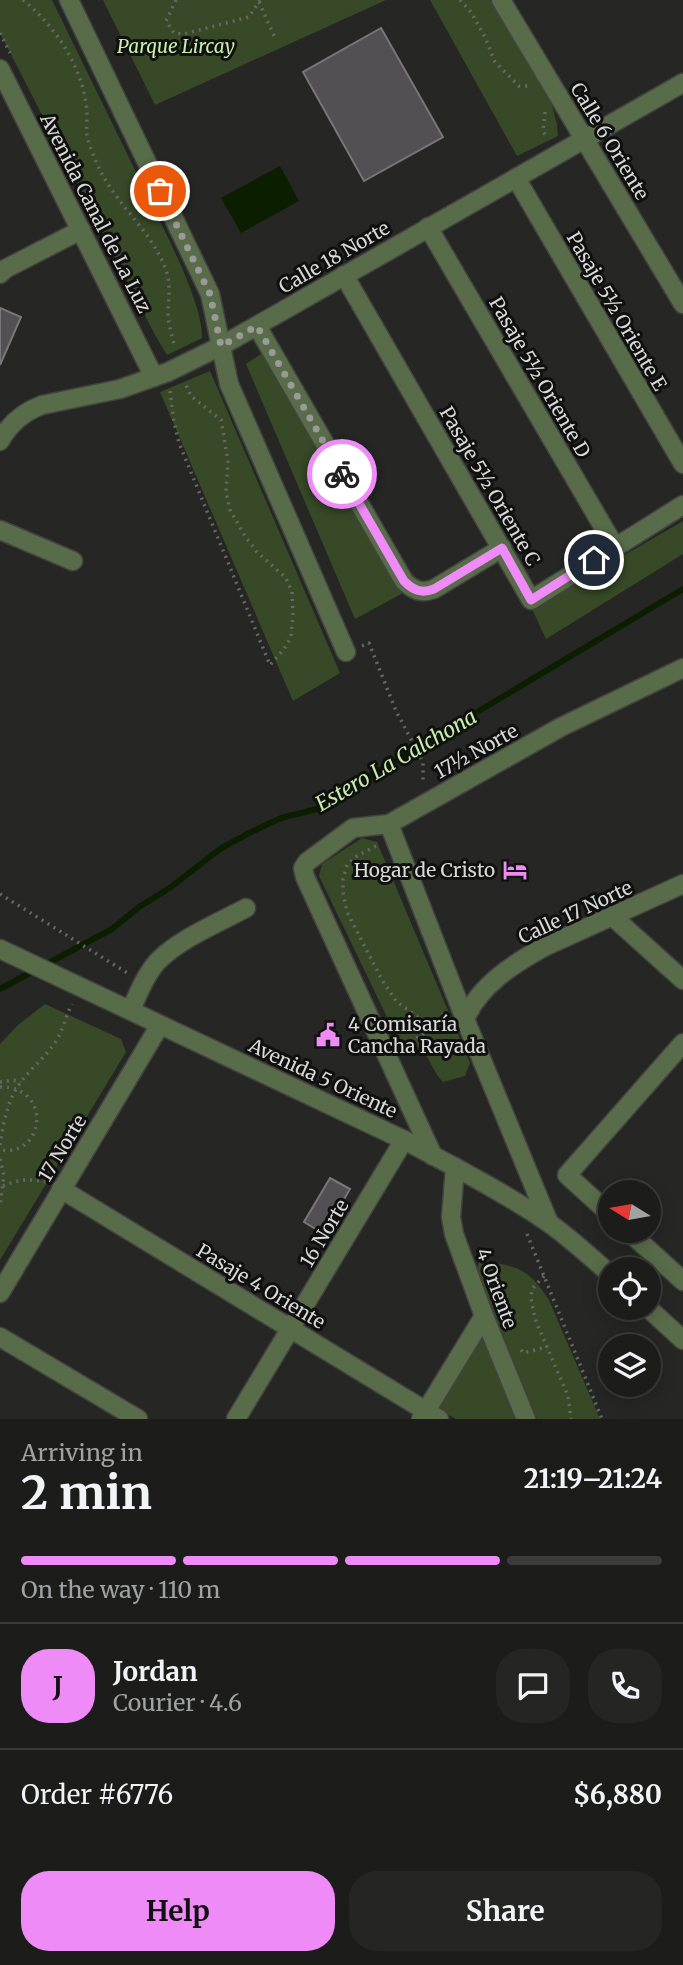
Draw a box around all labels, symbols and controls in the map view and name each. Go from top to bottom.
park label: Parque Lircay [117,34,235,58]
street label: Calle 6 Oriente [566,78,654,204]
street label: Avenida Canal de La Luz [35,108,157,317]
pin [130,161,190,221]
icon: bag [141,172,179,210]
street label: Calle 18 Norte [274,216,394,298]
street label: Pasaje 5½ Oriente E [562,227,672,395]
street label: Pasaje 5½ Oriente D [484,292,596,462]
street label: Pasaje 5½ Oriente C [435,402,545,570]
courier [307,439,377,509]
icon: bike [323,455,361,493]
pin [564,530,624,590]
icon: home [575,541,613,579]
water label: Estero La Calchona [310,703,482,817]
street label: 17½ Norte [430,718,522,784]
hotel icon: Hogar de Cristo [501,856,529,884]
place label: Hogar de Cristo [354,858,495,882]
street label: Calle 17 Norte [514,875,636,949]
place label: 4 Comisaría Cancha Rayada [348,1012,486,1058]
public building icon: 4 Comisaría Cancha Rayada [314,1021,342,1049]
street label: Avenida 5 Oriente [244,1033,401,1123]
street label: 17 Norte [33,1110,91,1186]
north arrow [598,1180,662,1242]
map controls [598,1180,661,1397]
street label: 16 Norte [294,1195,354,1271]
street label: Pasaje 4 Oriente [192,1238,330,1334]
street label: 4 Oriente [471,1245,523,1332]
button: locate [598,1257,661,1320]
button: layers [598,1334,661,1397]
text: Arriving in [21,1438,143,1467]
text: 21:19–21:24 [524,1462,662,1495]
text: 2 min [21,1464,152,1522]
text: On the way · 110 m [21,1575,220,1604]
button: chat [496,1649,570,1723]
button: phone [588,1649,662,1723]
text: Jordan [113,1655,198,1688]
text: J [53,1670,63,1703]
text: Courier · 4.6 [113,1688,242,1717]
text: Order #6776 [21,1778,173,1811]
text: $6,880 [573,1778,662,1811]
button: Help [21,1871,335,1951]
button: Share [349,1871,662,1951]

